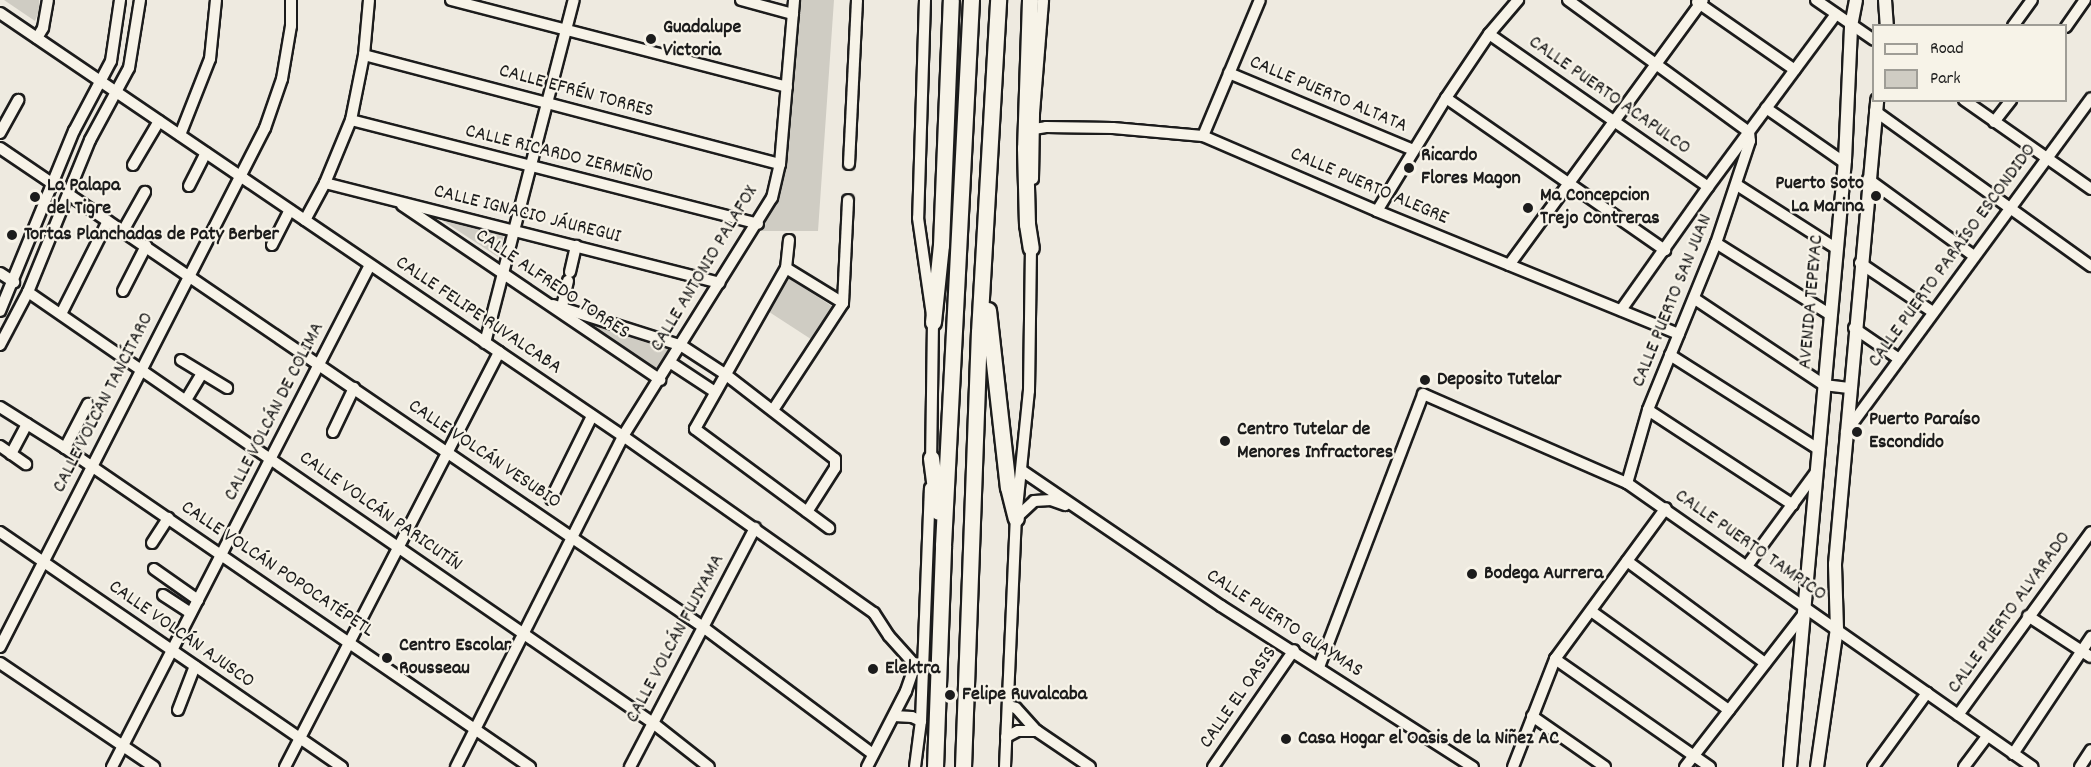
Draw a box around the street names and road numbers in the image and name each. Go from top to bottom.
street label: CALLE PUERTO ACAPULCO [1523,31,1695,161]
street label: CALLE PUERTO ALTATA [1245,51,1411,139]
street label: CALLE EFRÉN TORRES [496,60,656,124]
street label: CALLE RICARDO ZERMEÑO [463,120,655,190]
street label: CALLE PUERTO PARAÍSO ESCONDIDO [1864,139,2042,373]
street label: CALLE PUERTO ALEGRE [1286,143,1452,231]
street label: CALLE IGNACIO JÁUREGUI [431,180,623,250]
street label: CALLE ANTONIO PALAFOX [646,181,764,357]
street label: CALLE PUERTO SAN JUAN [1627,211,1719,391]
street label: CALLE ALFREDO TORRES [470,224,634,346]
street label: AVENIDA TEPEYAC [1794,234,1830,370]
street label: CALLE FELIPE RUVALCABA [390,251,566,381]
street label: CALLE VOLCÁN TANCÍTARO [48,309,160,497]
street label: CALLE VOLCÁN DE COLIMA [220,319,330,505]
street label: CALLE VOLCÁN VESUBIO [403,395,565,515]
street label: CALLE VOLCÁN PARICUTÍN [294,447,466,577]
street label: CALLE PUERTO TAMPICO [1670,485,1830,607]
street label: CALLE VOLCÁN POPOCATÉPETL [176,496,378,644]
street label: CALLE PUERTO ALVARADO [1943,527,2077,699]
street label: CALLE VOLCÁN FUJIYAMA [621,551,731,727]
street label: CALLE PUERTO GUAYMAS [1201,564,1367,684]
street label: CALLE VOLCÁN AJUSCO [103,576,259,694]
street label: CALLE EL OASIS [1195,642,1283,754]

